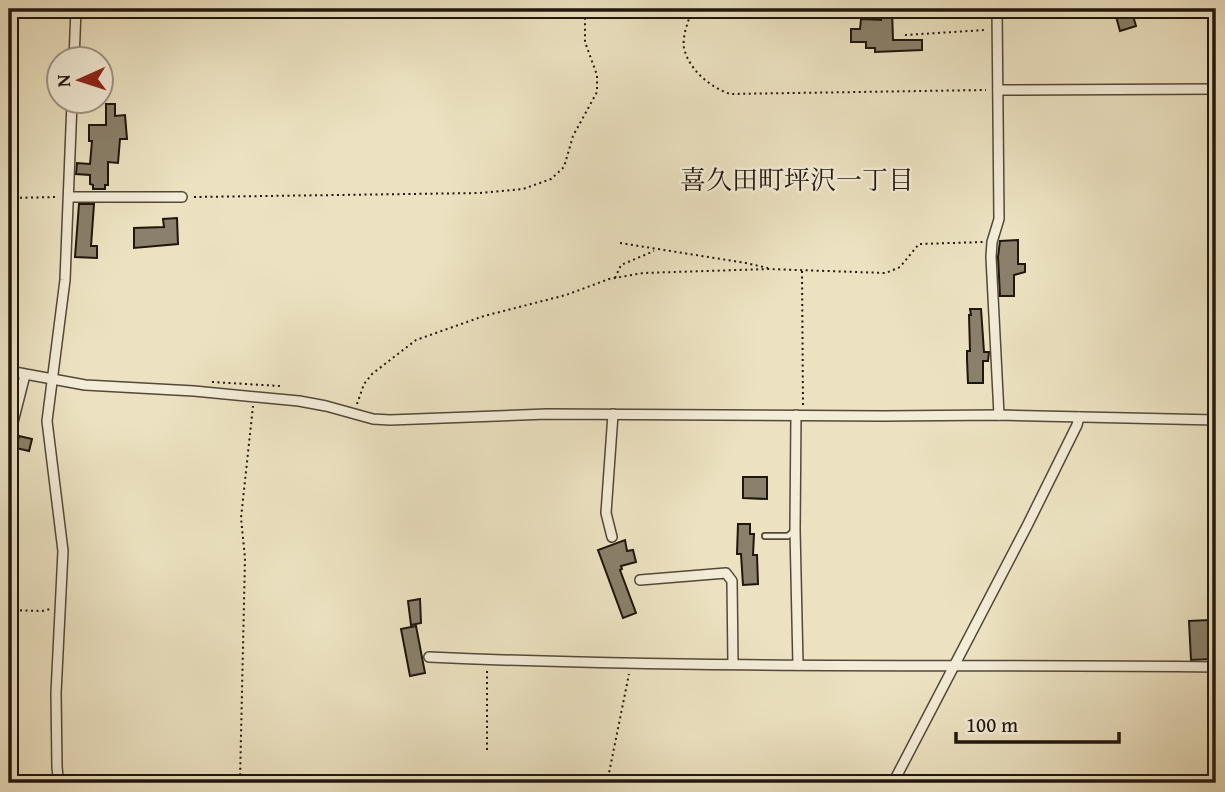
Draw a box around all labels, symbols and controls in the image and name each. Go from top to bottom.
north arrow [46,46,116,116]
text: N [49,74,77,88]
district label: 喜久田町坪沢一丁目 [680,160,914,199]
scale bar [956,701,1118,745]
text: 100 m [966,709,1018,740]

